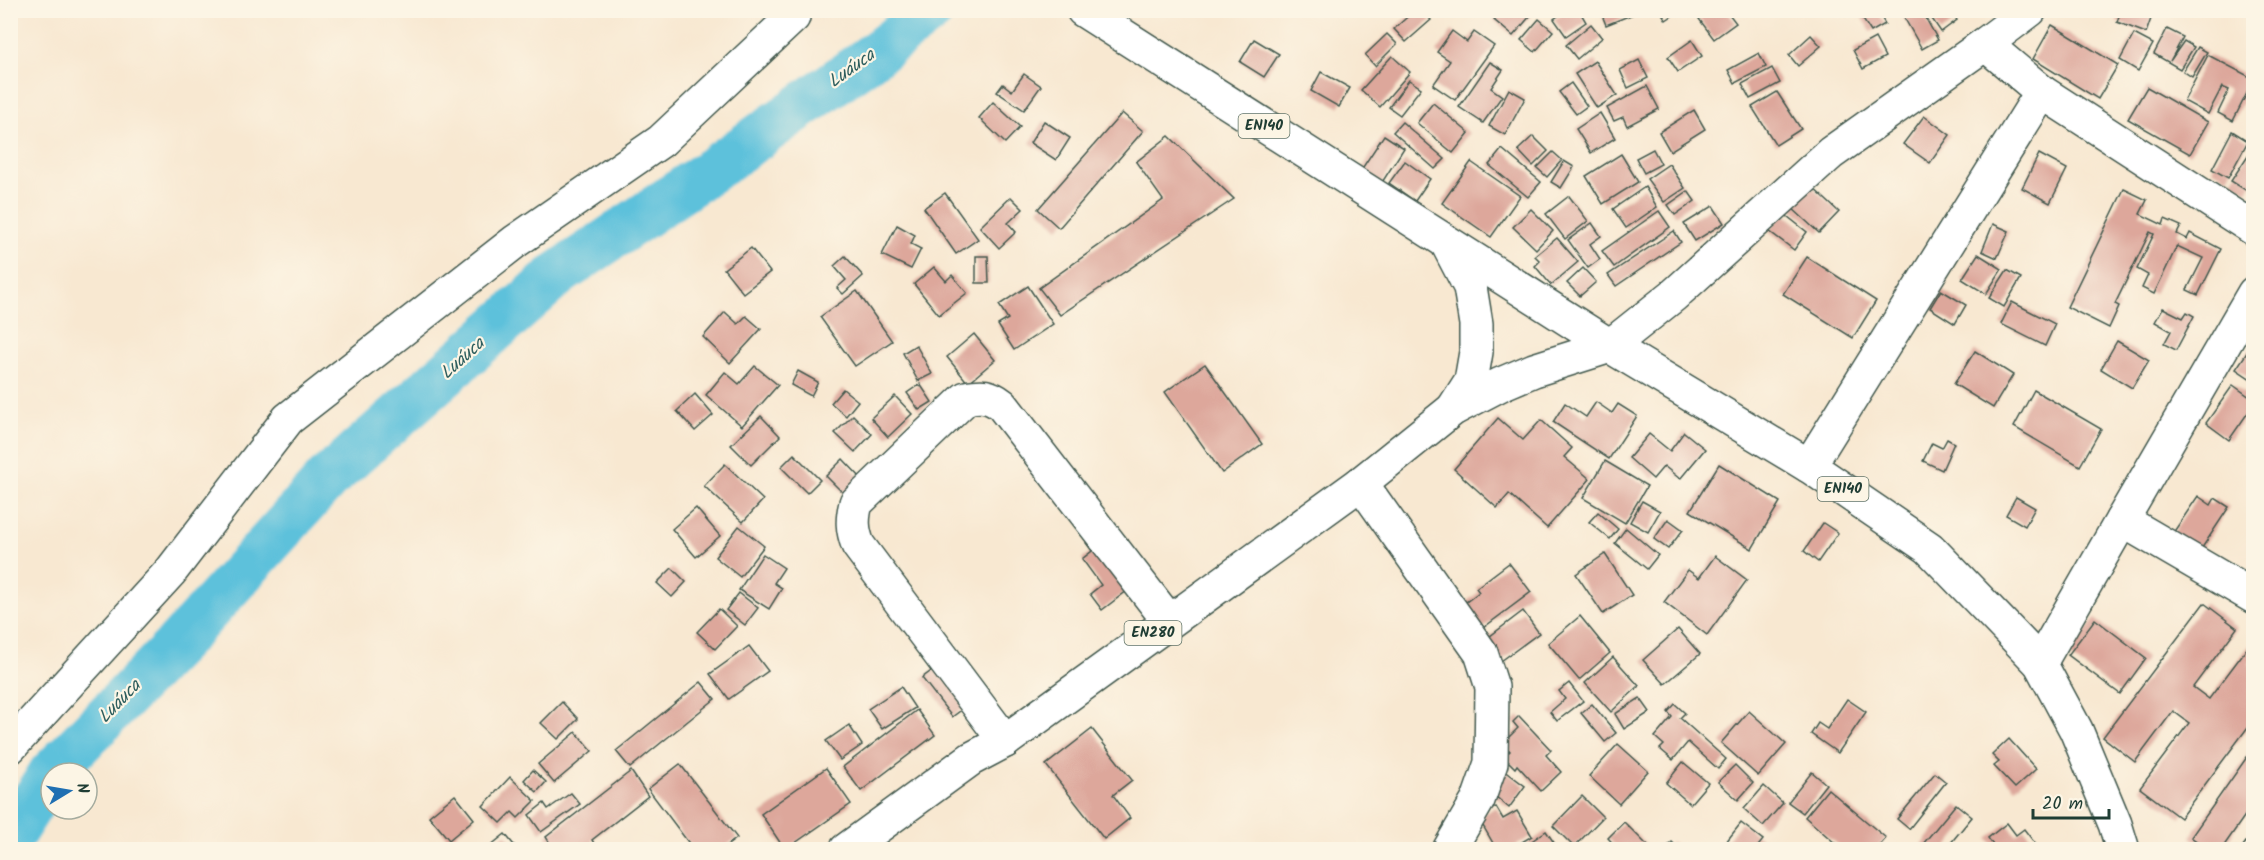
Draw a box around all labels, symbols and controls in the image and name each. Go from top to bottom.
water label: Luáuca [822,41,883,96]
road number: EN140 [1238,114,1290,138]
water label: Luáuca [434,330,493,387]
road number: EN140 [1818,477,1868,501]
road number: EN280 [1124,621,1182,645]
water label: Luáuca [91,672,150,731]
north arrow [39,761,99,821]
text: N [69,781,95,796]
scale bar [2033,782,2110,820]
text: 20 m [2042,790,2083,819]

